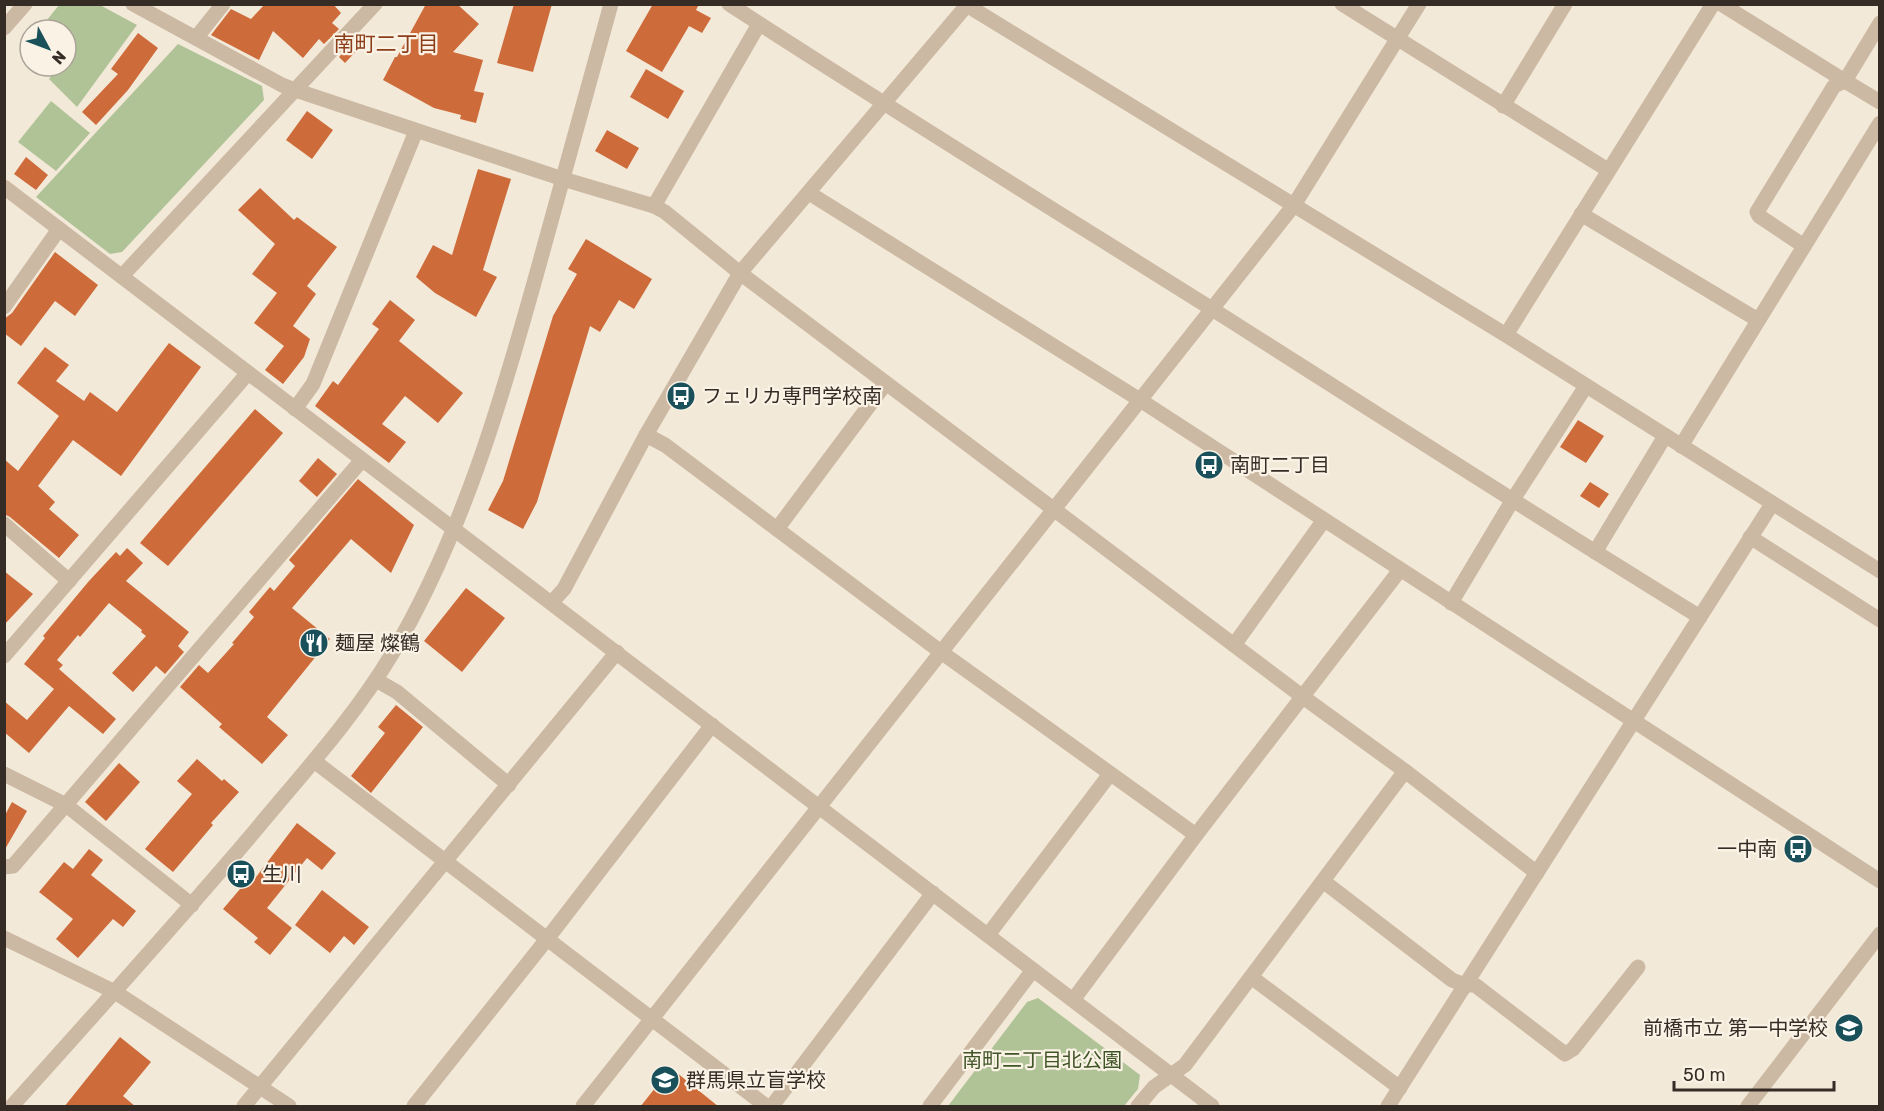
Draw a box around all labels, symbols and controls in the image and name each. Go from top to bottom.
north arrow [18,18,78,78]
district label: 南町二丁目 [334,31,439,56]
text: N [48,47,70,68]
bus stop icon: フェリカ専門学校南 [665,380,697,412]
place label: フェリカ専門学校南 [702,384,882,408]
bus stop icon: 南町二丁目 [1193,449,1225,481]
place label: 南町二丁目 [1230,453,1330,477]
restaurant icon: 麺屋 燦鶴 [298,627,330,659]
place label: 麺屋 燦鶴 [335,631,420,655]
bus stop icon: 一中南 [1782,833,1814,865]
place label: 一中南 [1717,837,1777,861]
bus stop icon: 生川 [225,858,257,890]
place label: 生川 [262,862,302,886]
school or university icon: 前橋市立 第一中学校 [1833,1012,1865,1044]
place label: 前橋市立 第一中学校 [1643,1016,1828,1040]
park label: 南町二丁目北公園 [962,1048,1122,1072]
scale bar [1674,1054,1834,1092]
school or university icon: 群馬県立盲学校 [649,1064,681,1096]
text: 50 m [1683,1064,1726,1086]
place label: 群馬県立盲学校 [686,1068,826,1092]

